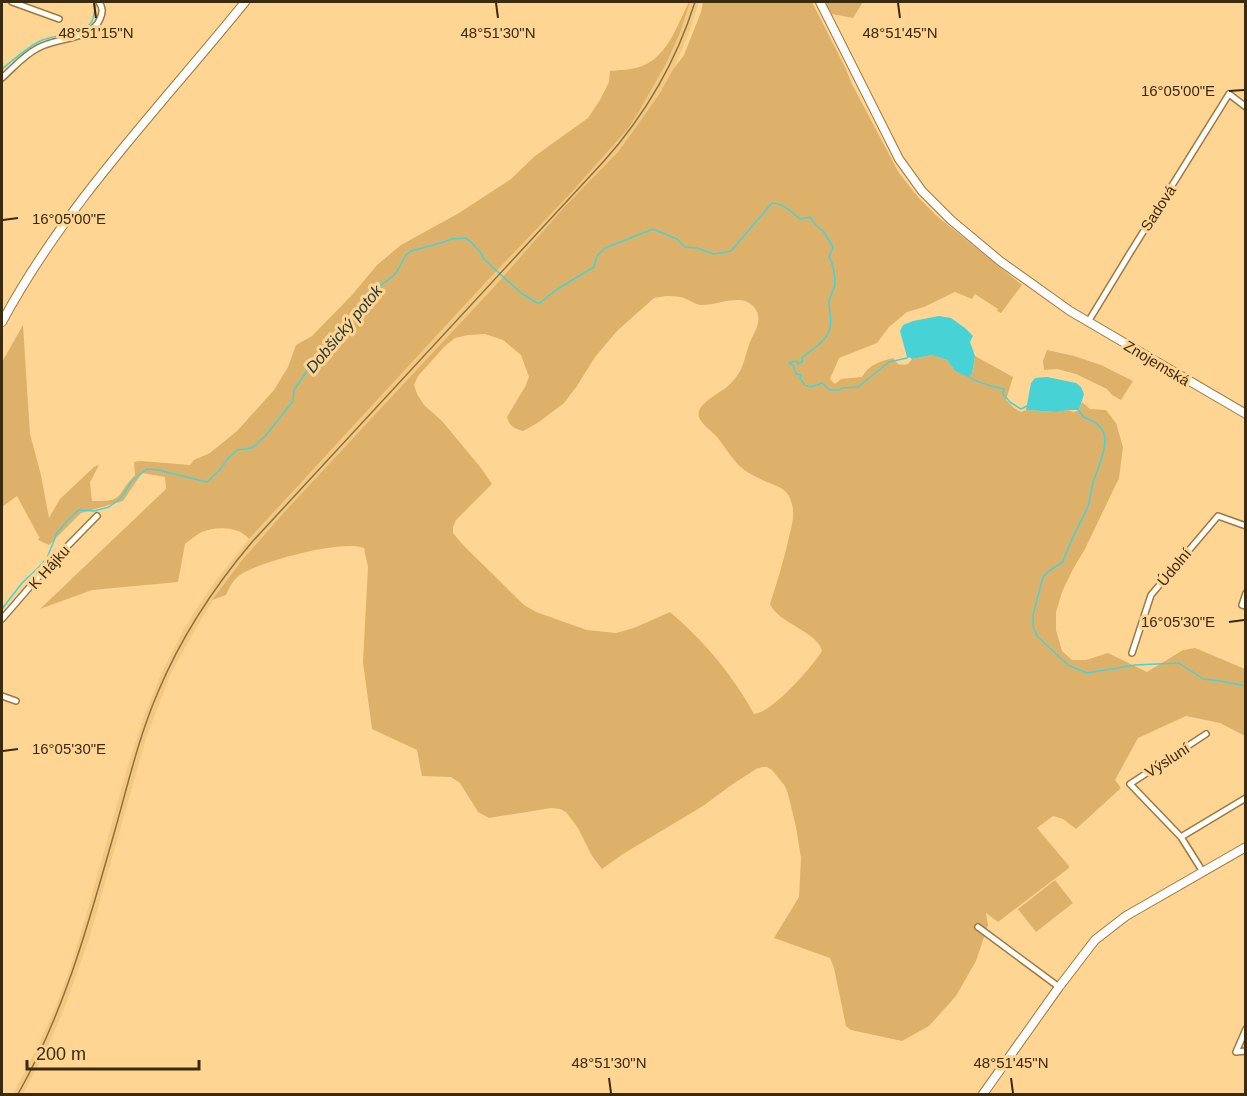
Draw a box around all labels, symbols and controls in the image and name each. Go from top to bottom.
text: 48°51'15"N [58,24,134,41]
text: 48°51'30"N [460,24,536,41]
text: 48°51'45"N [862,24,938,41]
text: 16°05'00"E [1141,82,1215,99]
street label: Sadová [1137,181,1179,234]
text: 16°05'00"E [32,210,106,227]
water label: Dobšický potok [303,281,386,376]
street label: Znojemská [1121,337,1193,390]
street label: K Hájku [25,542,73,592]
street label: Údolní [1154,544,1195,589]
text: 16°05'30"E [1141,613,1215,630]
street label: Výsluní [1142,739,1193,781]
text: 16°05'30"E [32,740,106,757]
scale bar [27,1033,200,1071]
text: 200 m [36,1044,86,1064]
text: 48°51'30"N [571,1054,647,1071]
text: 48°51'45"N [973,1054,1049,1071]

